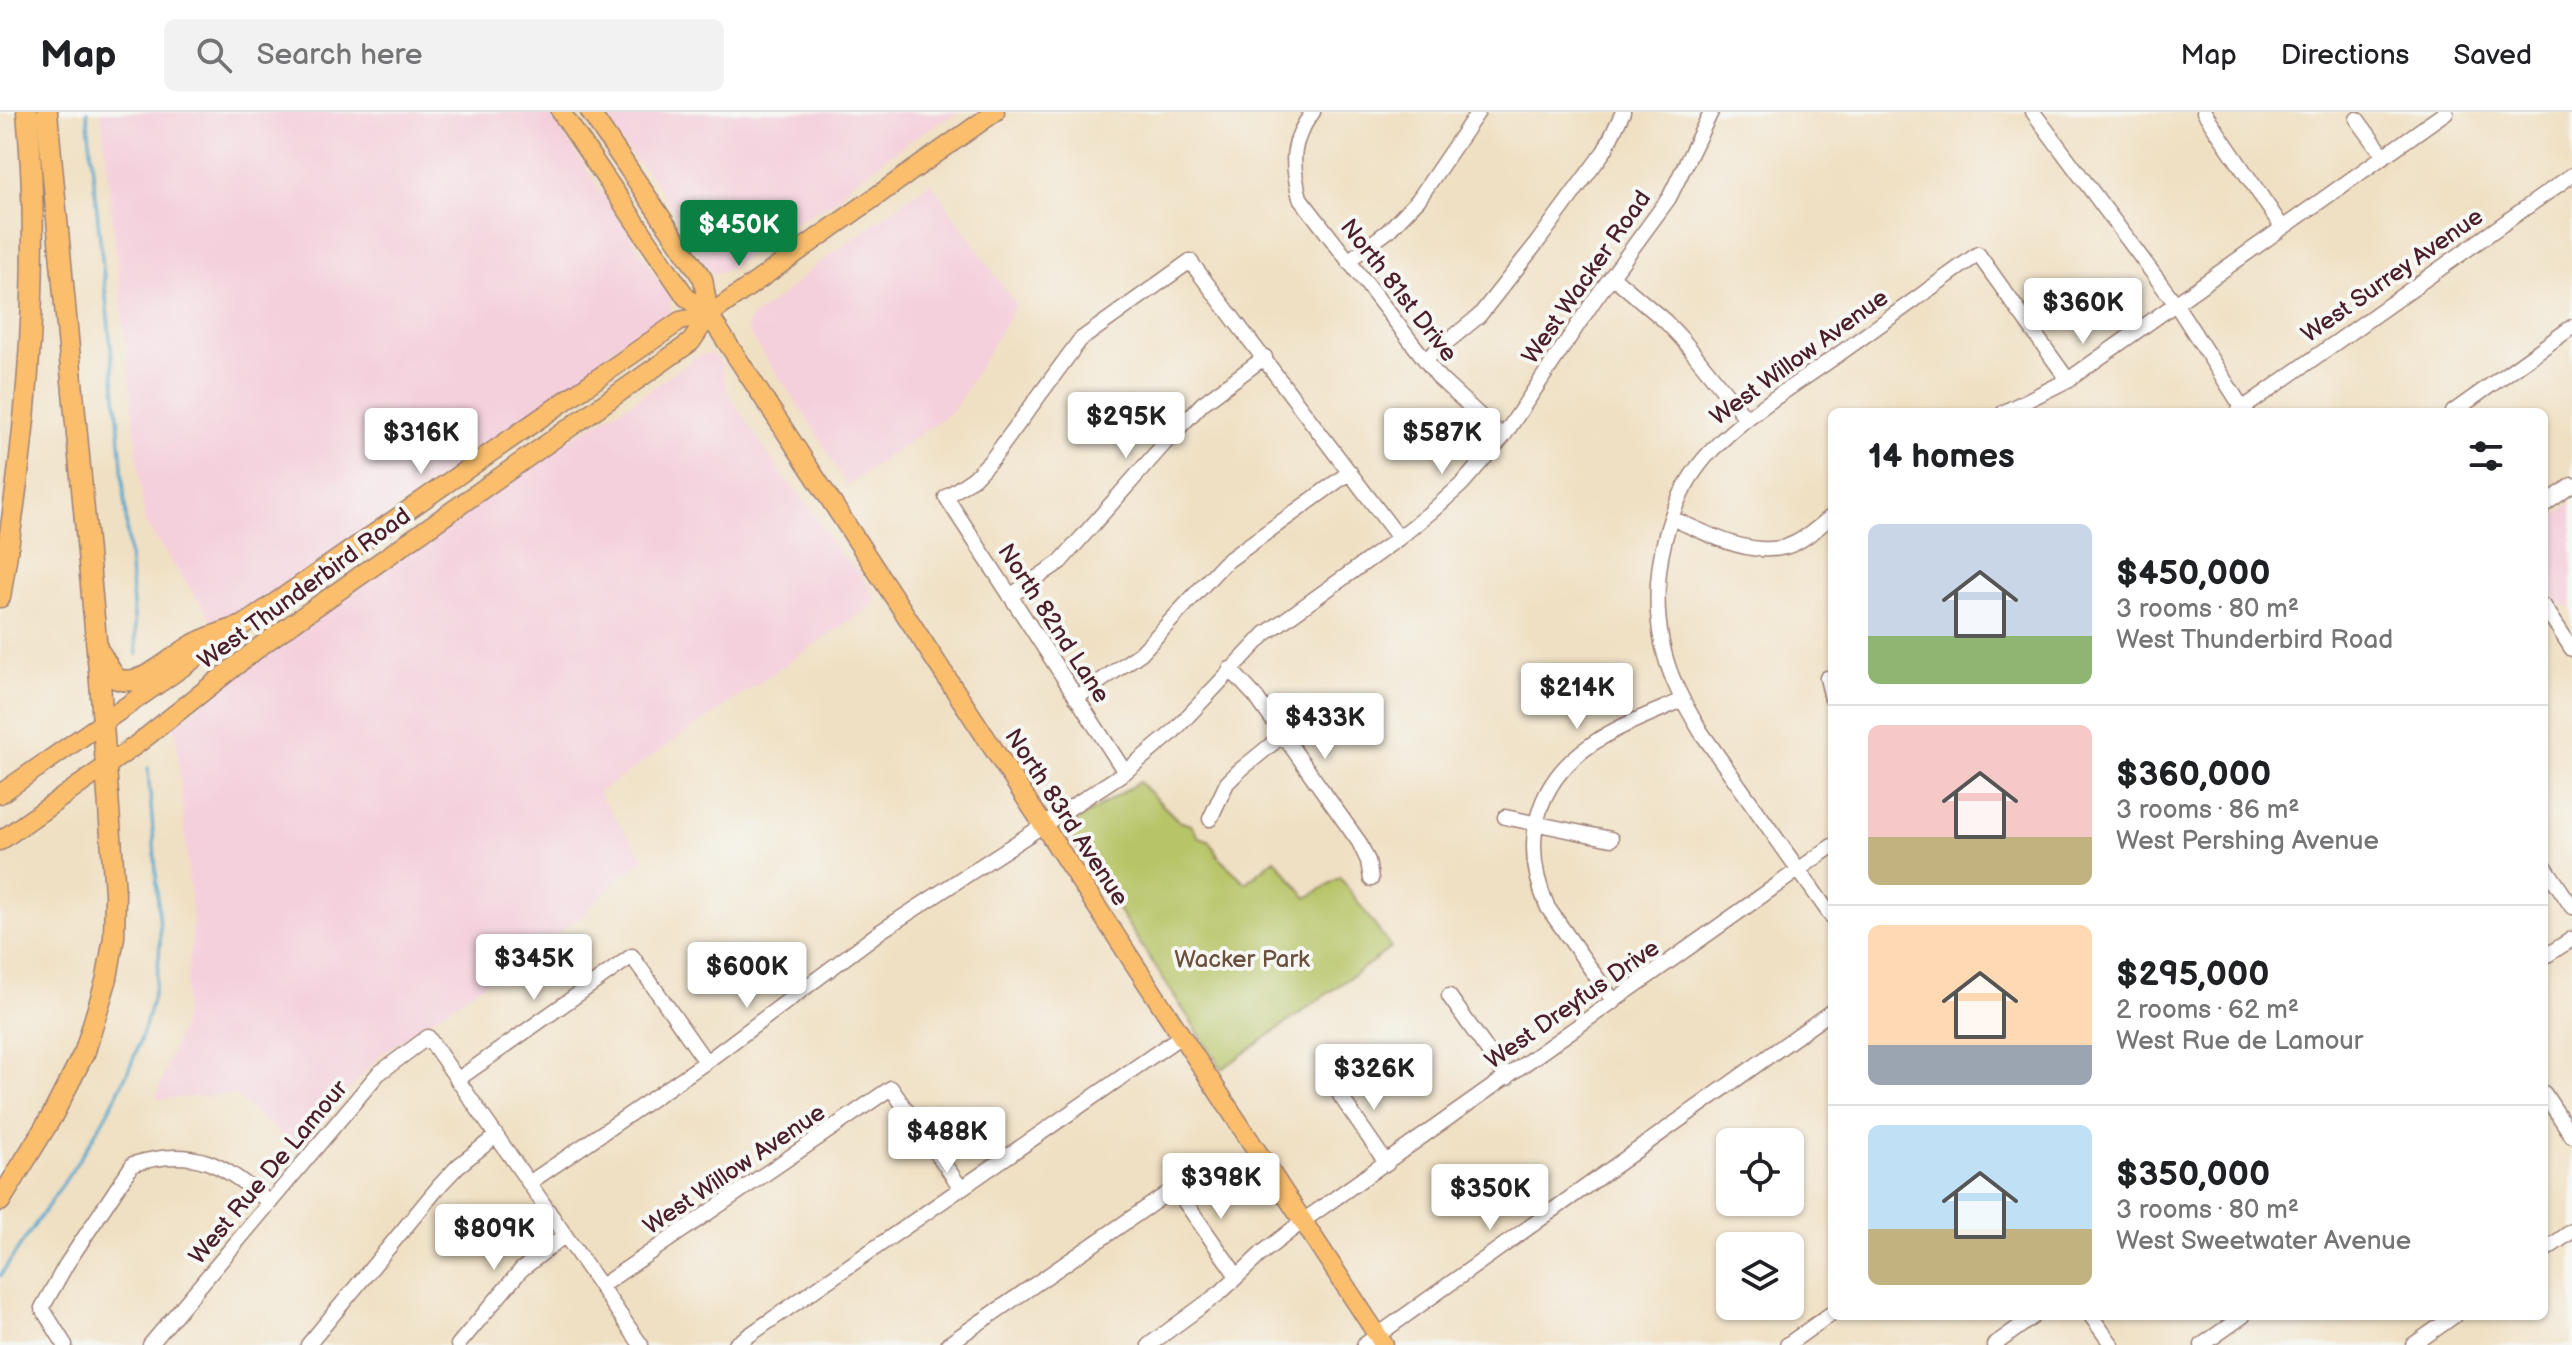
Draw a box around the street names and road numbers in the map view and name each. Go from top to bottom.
street label: West Wacker Road [1516,185,1657,370]
street label: West Surrey Avenue [2296,202,2489,349]
street label: North 81st Drive [1334,213,1463,367]
street label: West Willow Avenue [1705,283,1894,432]
street label: West Thunderbird Road [192,501,416,675]
street label: North 82nd Lane [991,538,1116,708]
street label: North 83rd Avenue [998,723,1135,911]
street label: West Dreyfus Drive [1480,933,1665,1075]
street label: West Rue De Lamour [183,1074,354,1270]
street label: West Willow Avenue [638,1098,831,1241]

